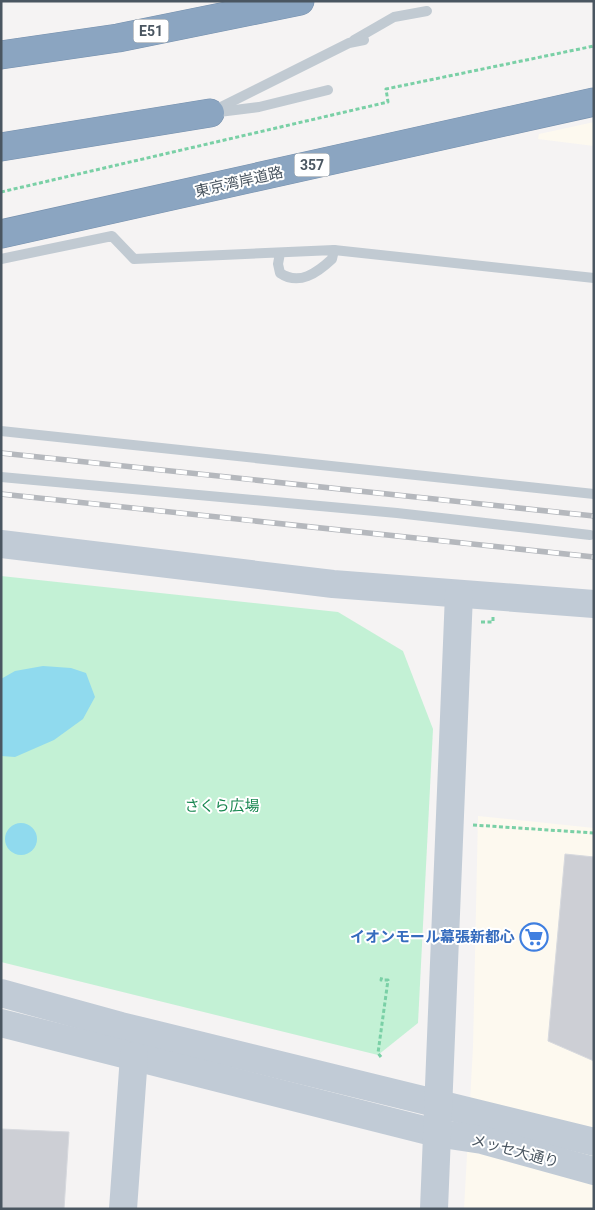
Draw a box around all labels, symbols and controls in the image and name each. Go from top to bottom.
road number: E51 [134,20,168,42]
road number: 357 [294,154,330,176]
street label: 東京湾岸道路 [193,163,285,201]
park label: さくら広場 [184,797,260,815]
supermarket icon: イオンモール幕張新都心 [519,922,549,952]
place label: イオンモール幕張新都心 [350,928,515,946]
street label: メッセ大通り [469,1131,561,1171]

